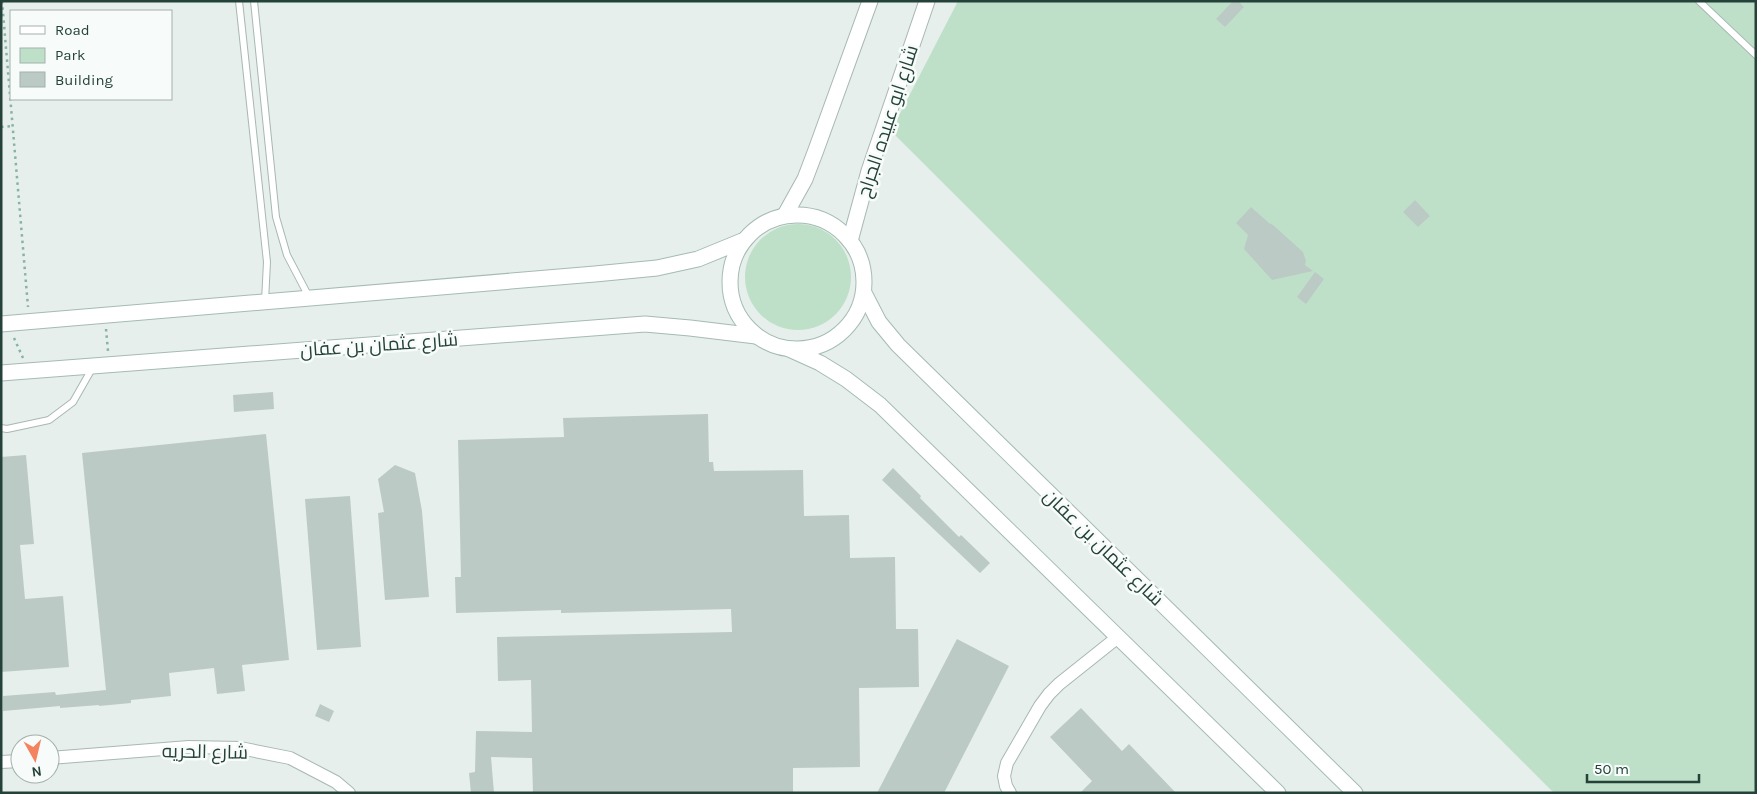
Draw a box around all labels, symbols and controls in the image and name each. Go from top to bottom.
legend [10,10,172,100]
text: Road [55,21,90,39]
street label: شارع ابو عبيده الجراح [853,42,925,201]
text: Park [55,46,85,64]
text: Building [55,71,113,89]
street label: شارع عثمان بن عفان [299,329,459,363]
street label: شارع عثمان بن عفان [1037,485,1168,612]
north arrow [10,734,60,784]
street label: شارع الحريه [162,740,248,766]
scale bar [1587,752,1700,784]
text: 50 m [1594,760,1629,778]
text: N [31,762,43,780]

